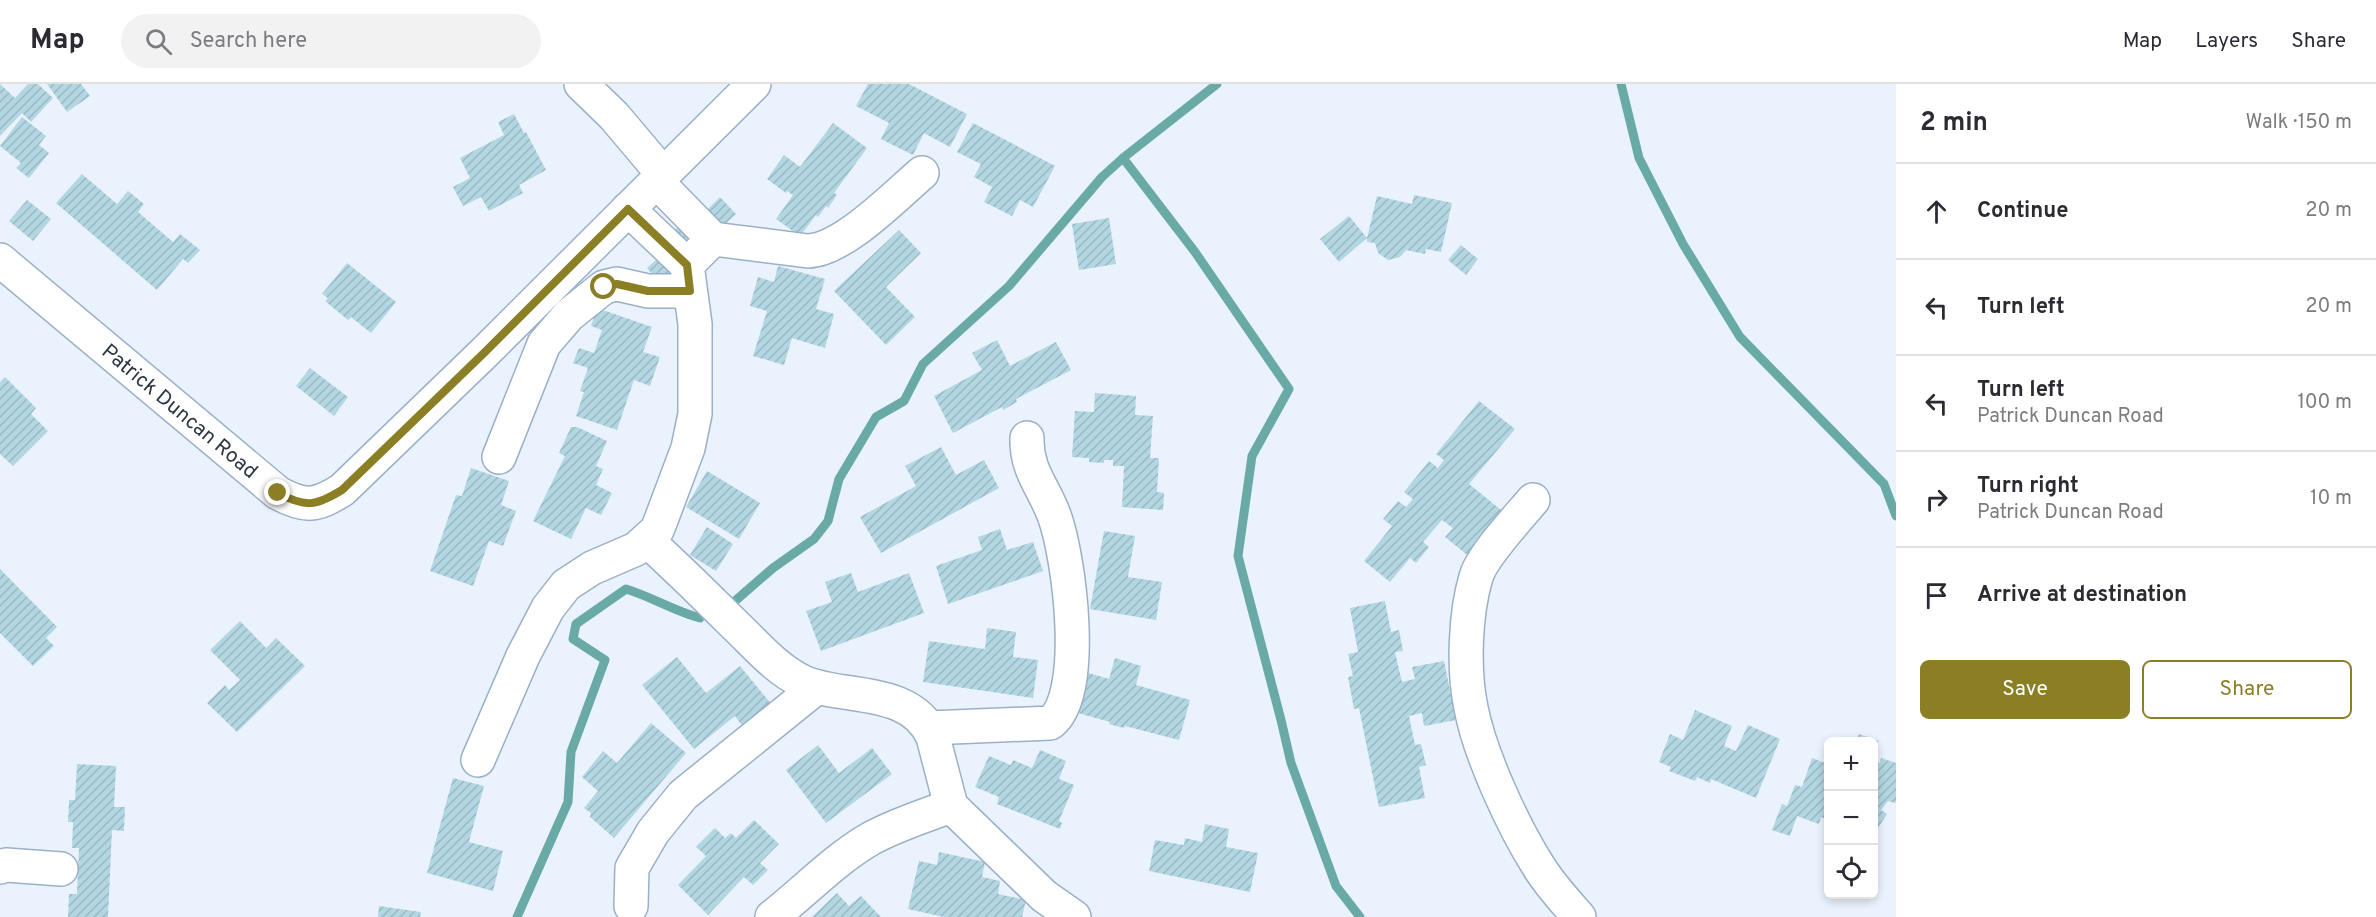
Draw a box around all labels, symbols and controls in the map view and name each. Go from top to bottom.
search box [121,14,541,68]
text: Map [30,23,85,59]
icon: search [142,25,175,58]
text: Search here [190,28,307,55]
text: Map [2123,28,2162,55]
text: Layers [2195,28,2258,55]
text: Share [2291,28,2346,55]
text: 2 min [1920,107,1988,140]
text: Walk · 150 m [2246,110,2352,136]
icon: ahead [1920,195,1953,228]
text: Continue [1977,198,2068,225]
text: 20 m [2305,198,2352,224]
route start [590,273,616,299]
icon: left [1920,291,1953,324]
text: Turn left [1977,294,2065,321]
text: 20 m [2305,294,2352,320]
street label: Patrick Duncan Road [95,339,263,485]
text: Turn left [1977,377,2065,404]
icon: left [1920,387,1953,420]
text: 100 m [2297,390,2352,416]
text: Patrick Duncan Road [1977,404,2164,430]
text: Turn right [1977,473,2079,500]
route end [264,479,290,505]
icon: right [1920,483,1953,516]
text: 10 m [2310,486,2352,512]
text: Patrick Duncan Road [1977,500,2164,526]
icon: arrive [1920,579,1953,612]
text: Arrive at destination [1977,582,2187,609]
button: Save [1920,660,2130,719]
button: Share [2142,660,2352,719]
map controls [1824,737,1878,899]
button: + [1824,737,1878,791]
button: − [1824,791,1878,845]
button: locate [1824,845,1878,899]

